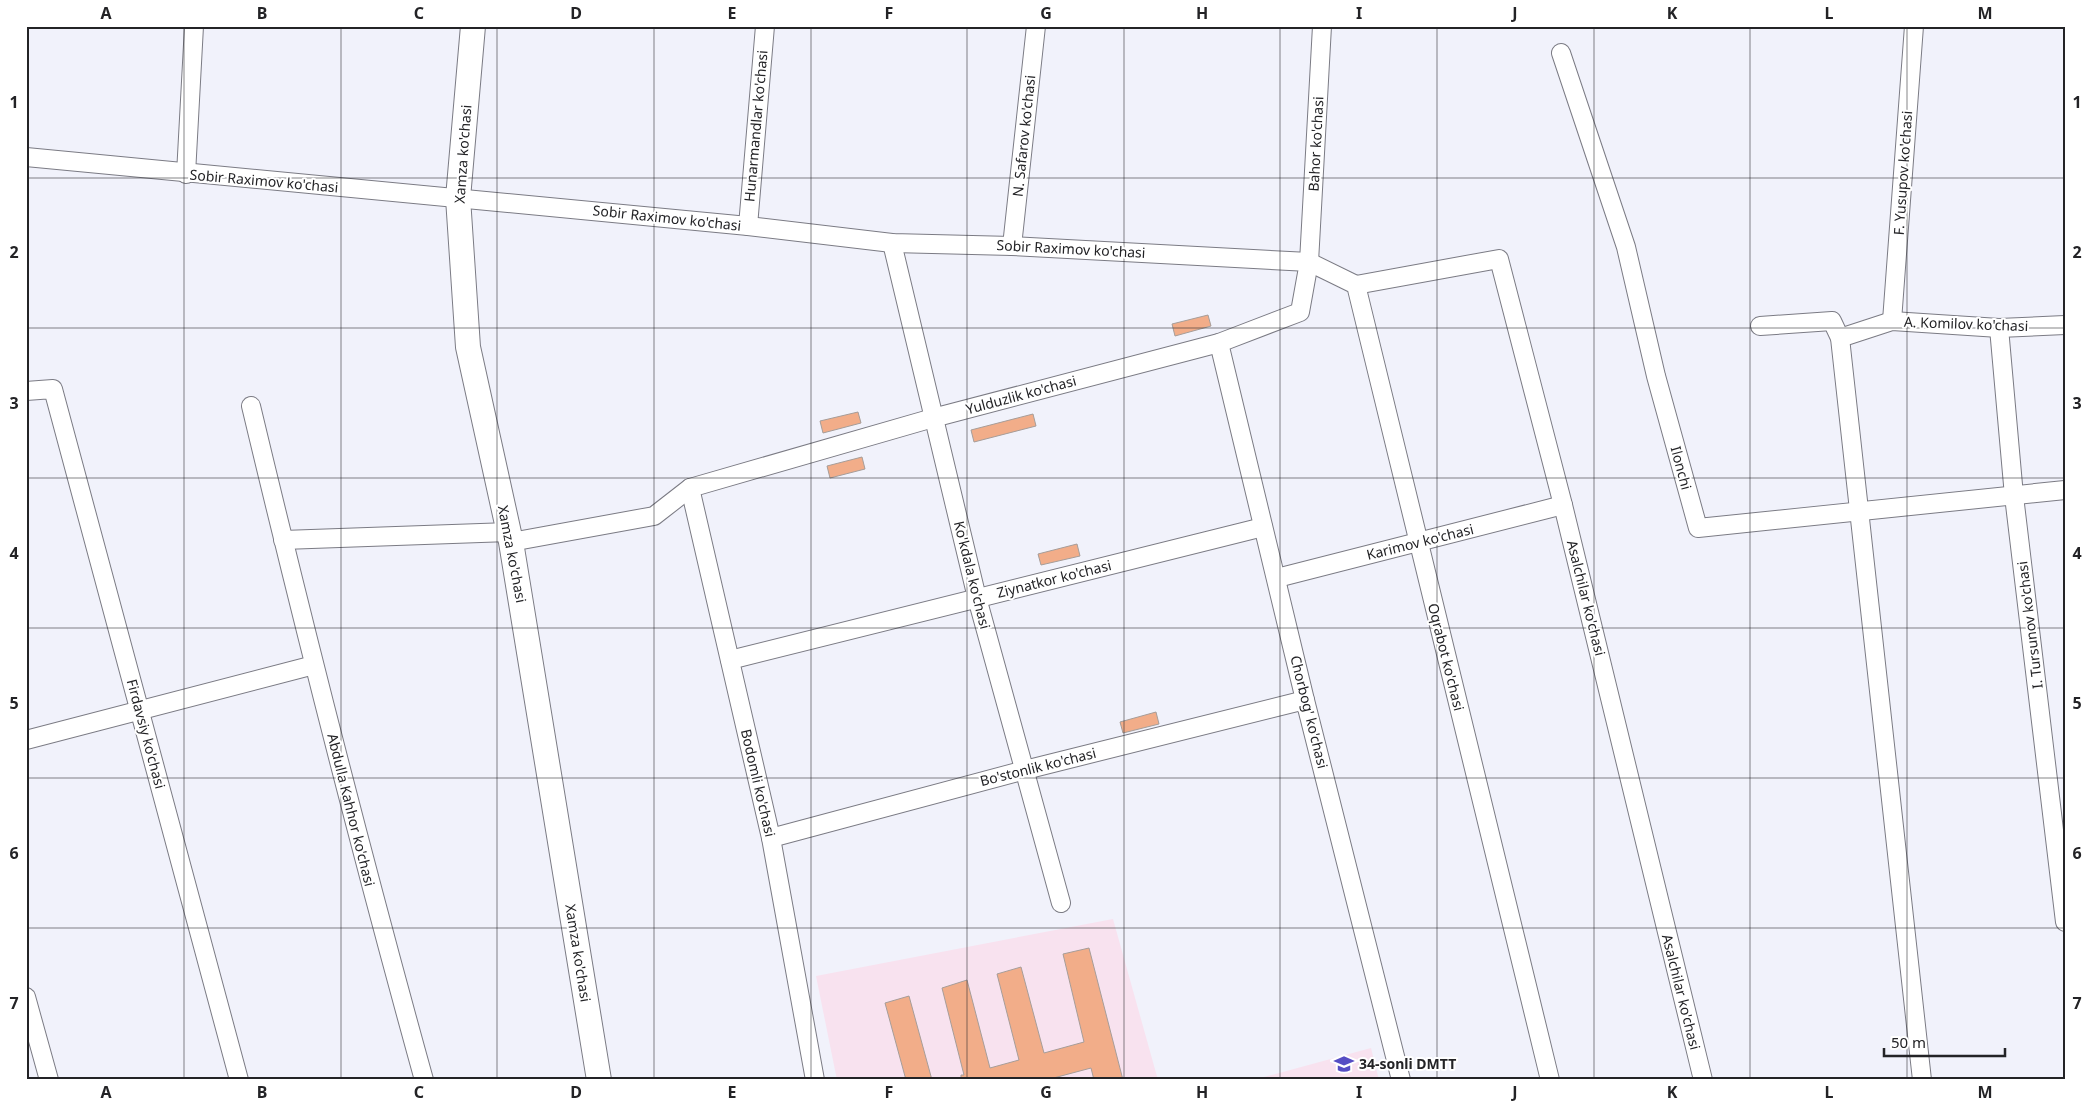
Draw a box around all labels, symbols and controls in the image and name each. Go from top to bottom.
text: A [100,2,112,24]
text: B [257,2,267,24]
text: C [414,2,424,24]
text: D [570,2,582,24]
text: E [728,2,737,24]
text: F [885,2,893,24]
text: G [1040,2,1052,24]
text: H [1196,2,1208,24]
text: I [1356,2,1362,24]
text: J [1510,2,1518,24]
text: K [1667,2,1678,24]
text: L [1825,2,1834,24]
text: M [1977,2,1993,24]
street label: Hunarmandlar ko'chasi [739,49,772,203]
street label: N. Safarov ko'chasi [1008,74,1039,198]
text: 1 [9,91,19,113]
text: 1 [2072,91,2082,113]
street label: Bahor ko'chasi [1304,96,1327,192]
street label: Xamza ko'chasi [450,104,475,204]
street label: F. Yusupov ko'chasi [1889,110,1916,236]
street label: Sobir Raximov ko'chasi [189,165,339,196]
street label: Sobir Raximov ko'chasi [592,200,742,235]
street label: Sobir Raximov ko'chasi [996,235,1146,262]
text: 2 [9,241,19,263]
text: 2 [2072,241,2082,263]
street label: A. Komilov ko'chasi [1904,312,2029,335]
street label: Yulduzlik ko'chasi [964,371,1078,418]
text: 3 [9,392,19,414]
text: 3 [2072,392,2082,414]
street label: Ilonchi [1667,444,1696,492]
street label: Xamza ko'chasi [494,504,531,604]
street label: Ko'kdala ko'chasi [950,519,995,631]
street label: Karimov ko'chasi [1364,519,1475,564]
street label: Asalchilar ko'chasi [1563,538,1610,658]
text: 4 [9,542,19,564]
text: 4 [2072,542,2082,564]
street label: Ziynatkor ko'chasi [995,555,1113,602]
street label: I. Tursunov ko'chasi [2012,560,2047,690]
street label: Oqrabot ko'chasi [1424,601,1469,713]
street label: Chorbog' ko'chasi [1286,653,1333,770]
street label: Firdavsiy ko'chasi [123,677,170,791]
text: 5 [9,692,19,714]
text: 5 [2072,692,2082,714]
street label: Bodomli ko'chasi [737,727,780,839]
street label: Abdulla Kahhor ko'chasi [323,731,380,888]
street label: Bo'stonlik ko'chasi [978,743,1098,790]
text: 6 [9,842,19,864]
text: 6 [2072,842,2082,864]
street label: Xamza ko'chasi [561,903,596,1003]
street label: Asalchilar ko'chasi [1658,932,1705,1052]
text: 7 [9,992,19,1014]
text: 7 [2072,992,2082,1014]
scale bar [1884,1026,2005,1058]
text: 50 m [1891,1032,1926,1052]
school or university icon: 34-sonli DMTT [1333,1053,1355,1075]
place label: 34-sonli DMTT [1359,1054,1456,1073]
text: A [100,1081,112,1103]
text: B [257,1081,267,1103]
text: C [414,1081,424,1103]
text: D [570,1081,582,1103]
text: E [728,1081,737,1103]
text: F [885,1081,893,1103]
text: G [1040,1081,1052,1103]
text: H [1196,1081,1208,1103]
text: I [1356,1081,1362,1103]
text: J [1510,1081,1518,1103]
text: K [1667,1081,1678,1103]
text: L [1825,1081,1834,1103]
text: M [1977,1081,1993,1103]

